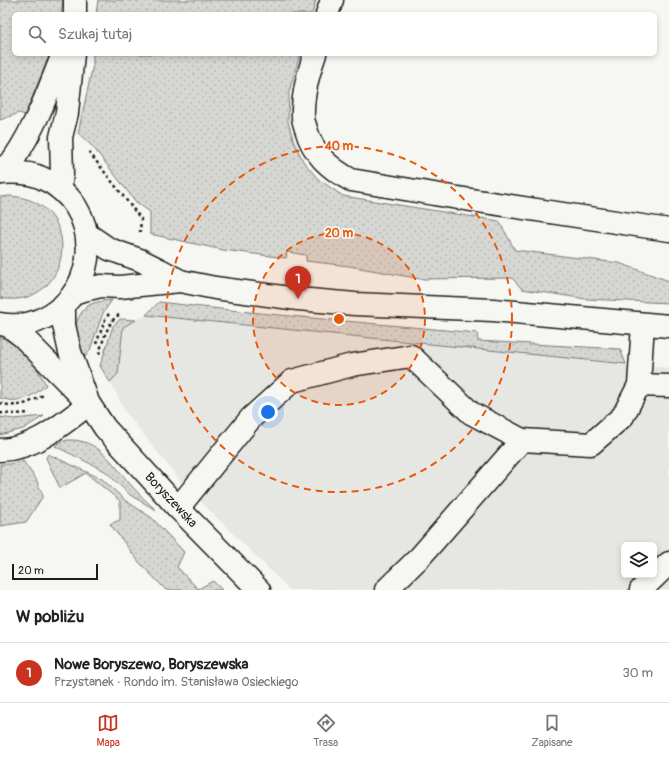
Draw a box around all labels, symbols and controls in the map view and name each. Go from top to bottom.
search box [12,12,657,56]
icon: search [26,23,48,45]
text: Szukaj tutaj [58,25,132,44]
text: 40 m [324,139,354,154]
text: 20 m [325,226,353,241]
pin: 1 [285,266,311,299]
centre of rings [332,312,346,326]
your location [258,402,278,422]
street label: Boryszewska [141,469,201,531]
map controls [621,542,657,578]
button: layers [621,542,657,578]
scale bar [12,562,98,581]
text: 20 m [18,564,44,577]
text: W pobliżu [16,606,84,627]
text: Nowe Boryszewo, Boryszewska [54,655,249,674]
text: 1 [26,665,32,681]
text: 30 m [623,665,653,681]
text: Przystanek · Rondo im. Stanisława Osieckiego [54,674,298,690]
tab: Mapa [97,712,120,749]
tab: Trasa [313,712,338,749]
tab: Zapisane [531,712,572,749]

